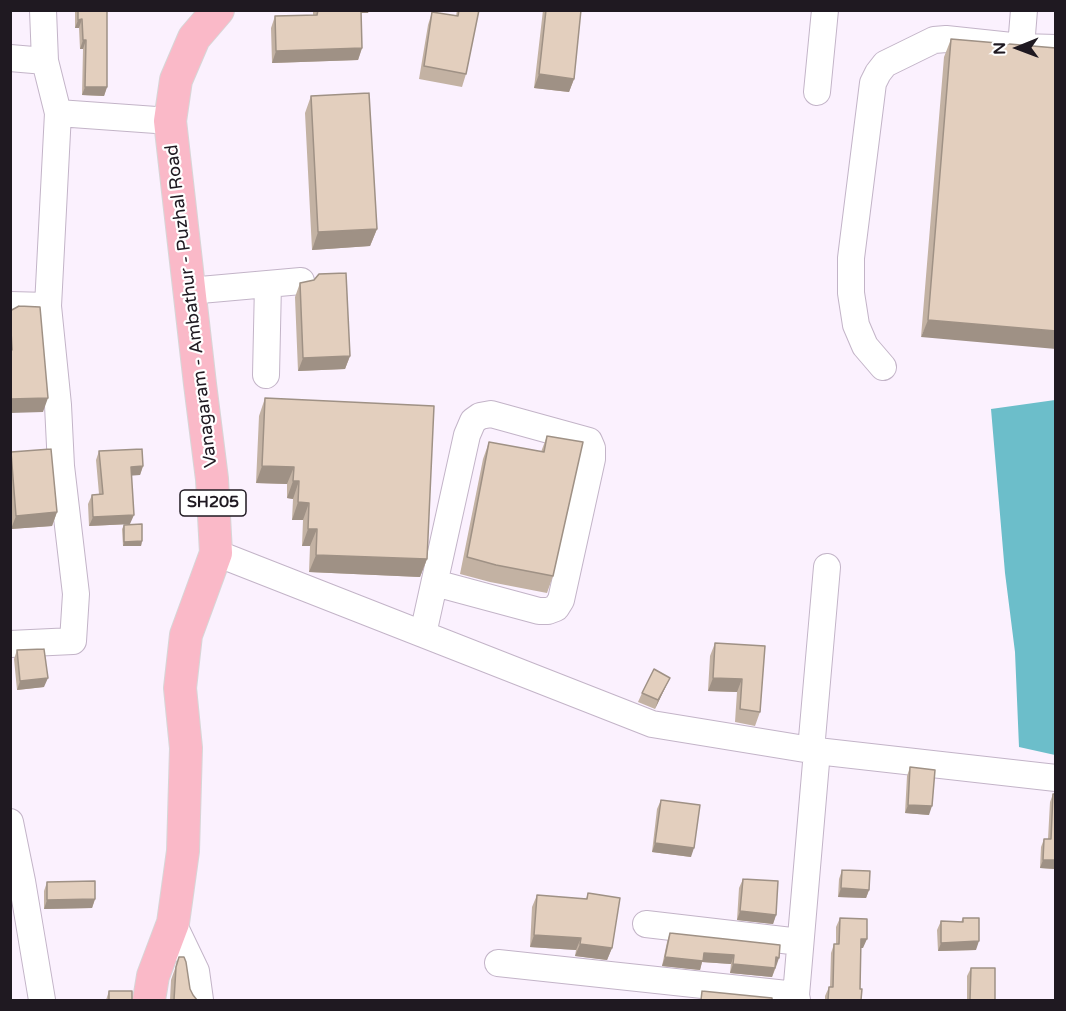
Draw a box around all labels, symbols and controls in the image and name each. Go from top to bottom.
north arrow [988,18,1048,78]
text: N [990,42,1010,55]
street label: Vanagaram - Ambathur - Puzhal Road [161,143,223,469]
road number: SH205 [180,490,246,516]

